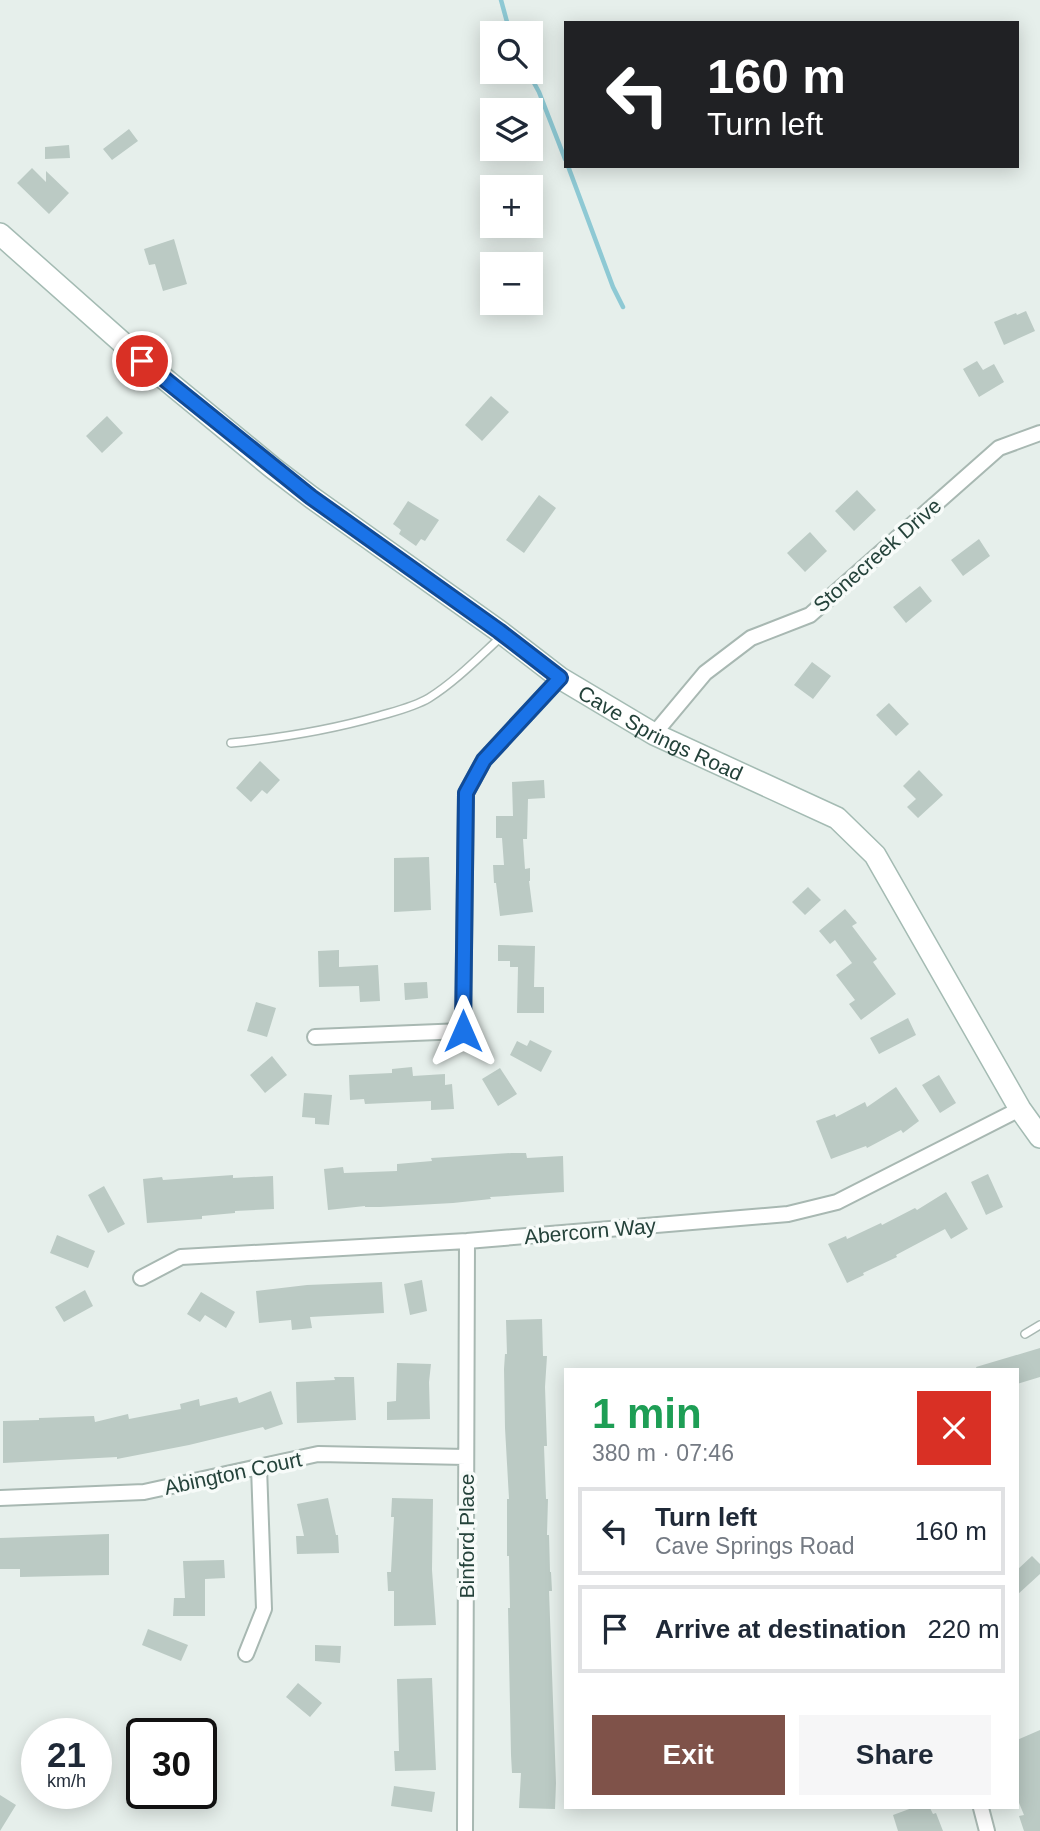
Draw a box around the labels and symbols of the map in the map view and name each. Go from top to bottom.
pin [112,331,172,391]
street label: Stonecreek Drive [809,493,945,617]
street label: Cave Springs Road [574,680,746,785]
position arrow [426,994,500,1068]
street label: Abercorn Way [523,1214,657,1248]
street label: Abington Court [162,1447,304,1499]
street label: Binford Place [455,1474,478,1598]
speed limit sign: 30 [126,1718,217,1809]

